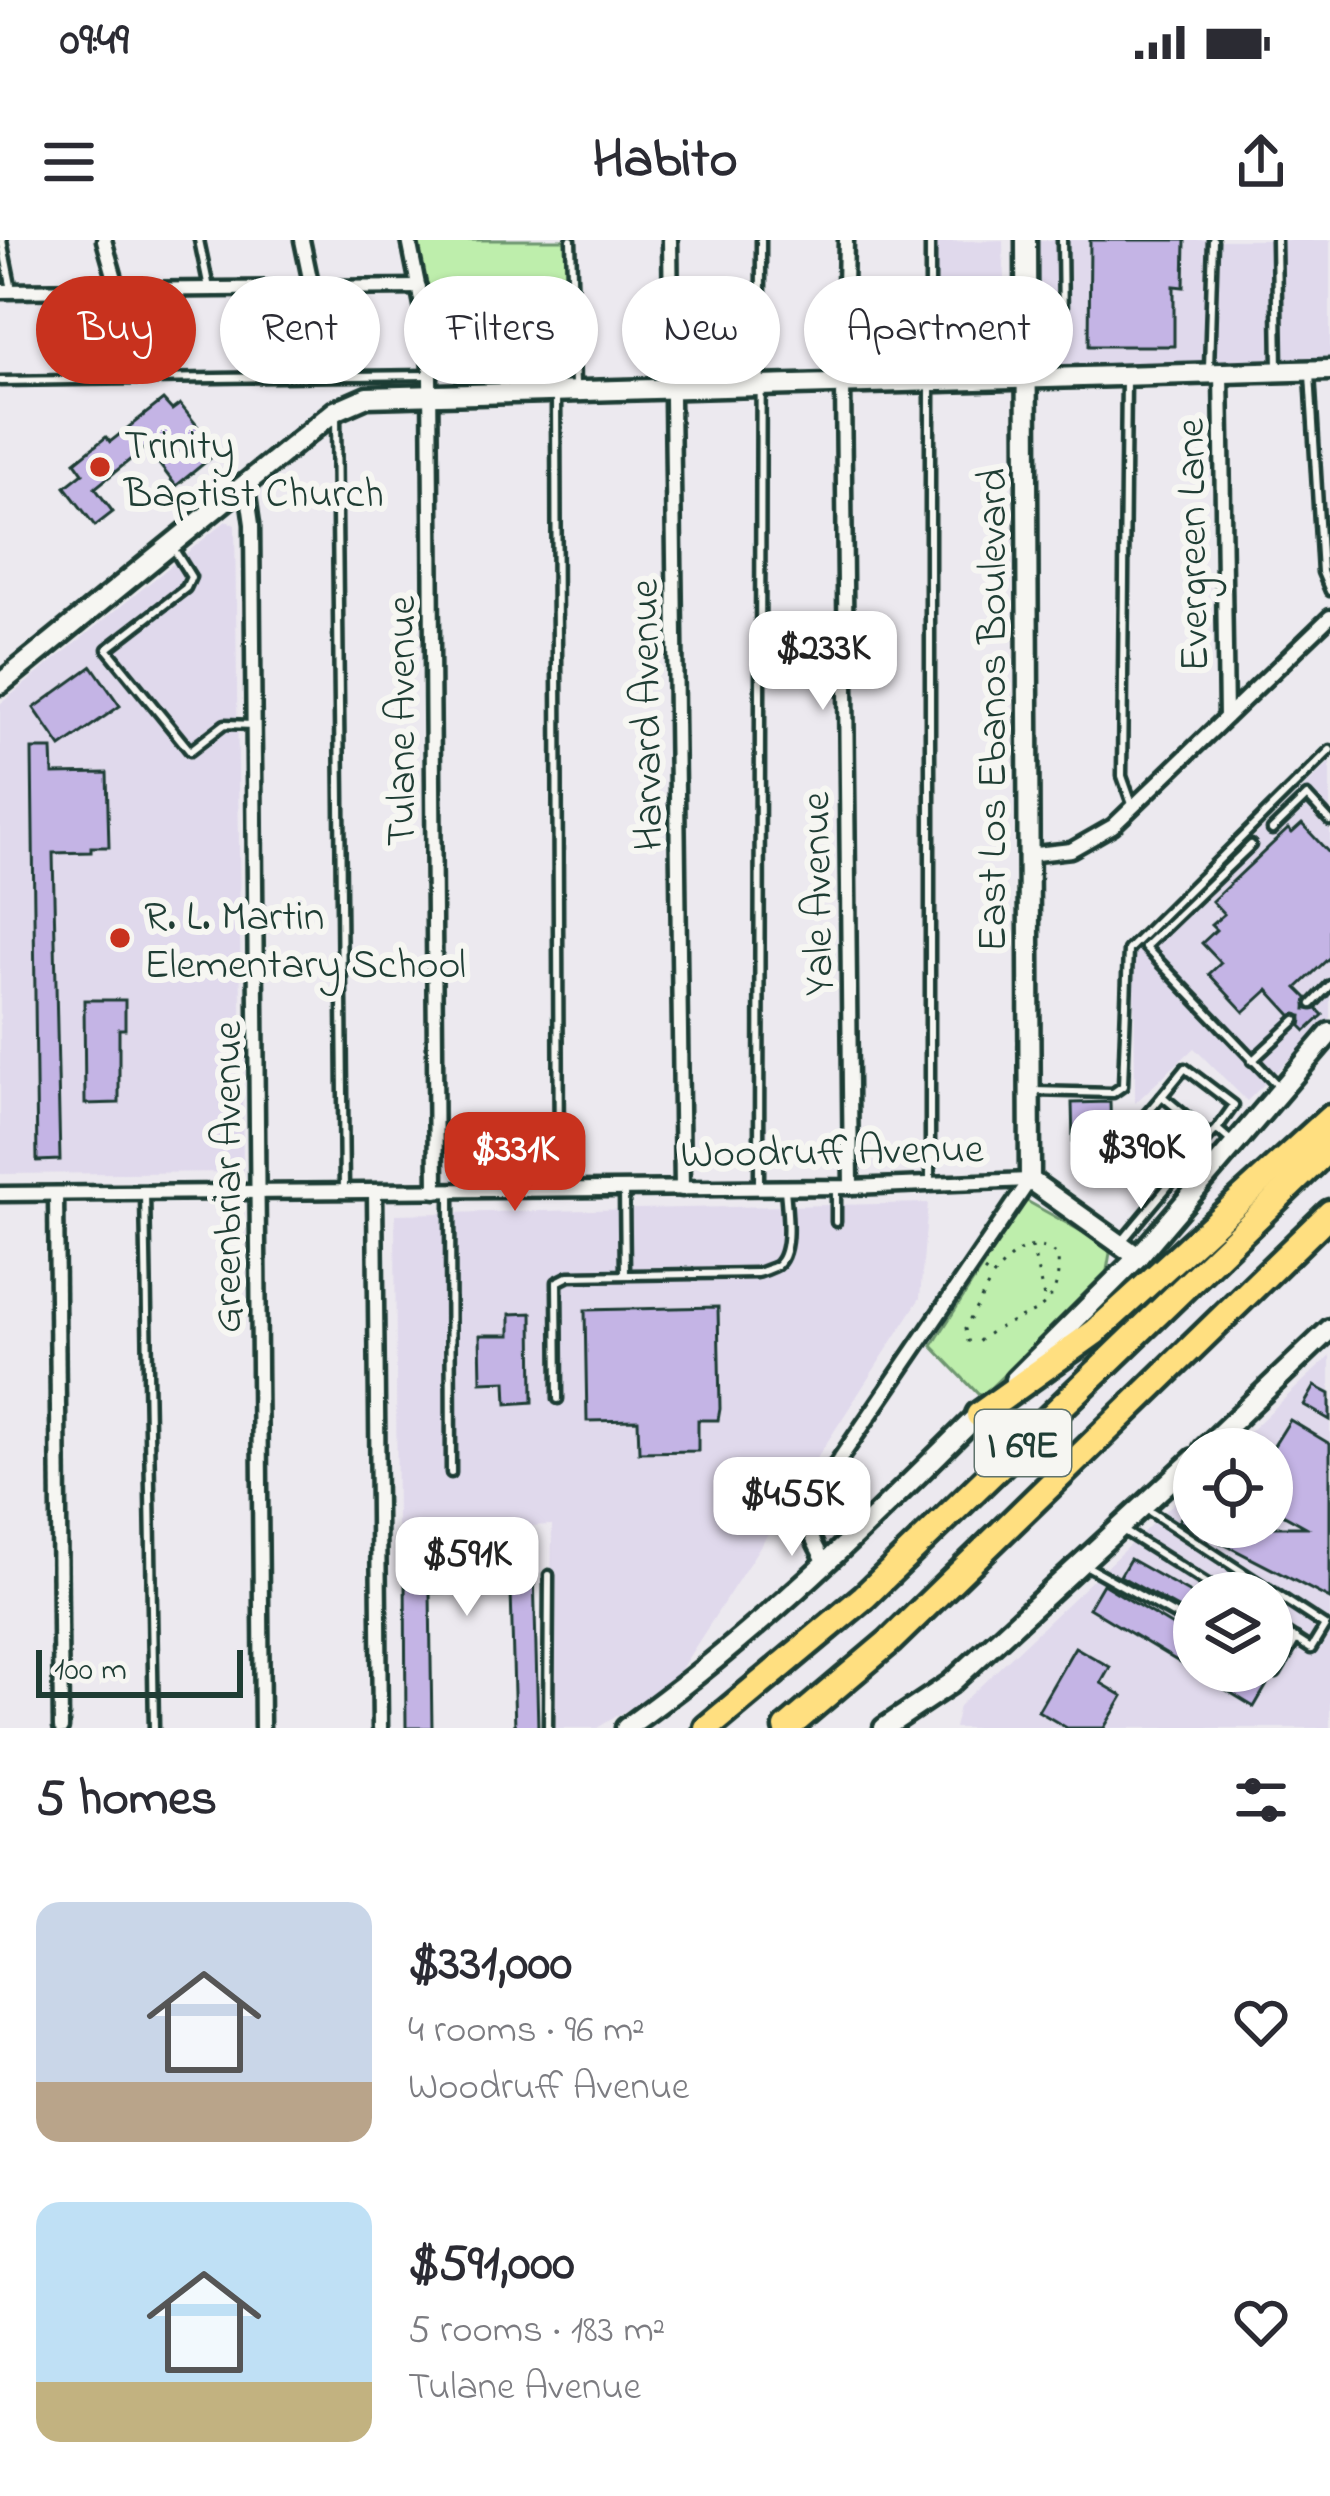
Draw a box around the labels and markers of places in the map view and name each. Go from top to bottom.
place label: Trinity Baptist Church [123,417,384,526]
marker: Trinity Baptist Church [87,454,113,480]
pin: $233K [739,611,907,713]
place label: R. L. Martin Elementary School [144,888,466,997]
marker: R. L. Martin Elementary School [107,925,133,951]
pin: $390K [1057,1110,1225,1212]
pin: $331K [431,1112,599,1214]
pin: $455K [708,1457,876,1559]
pin: $591K [383,1517,551,1619]

